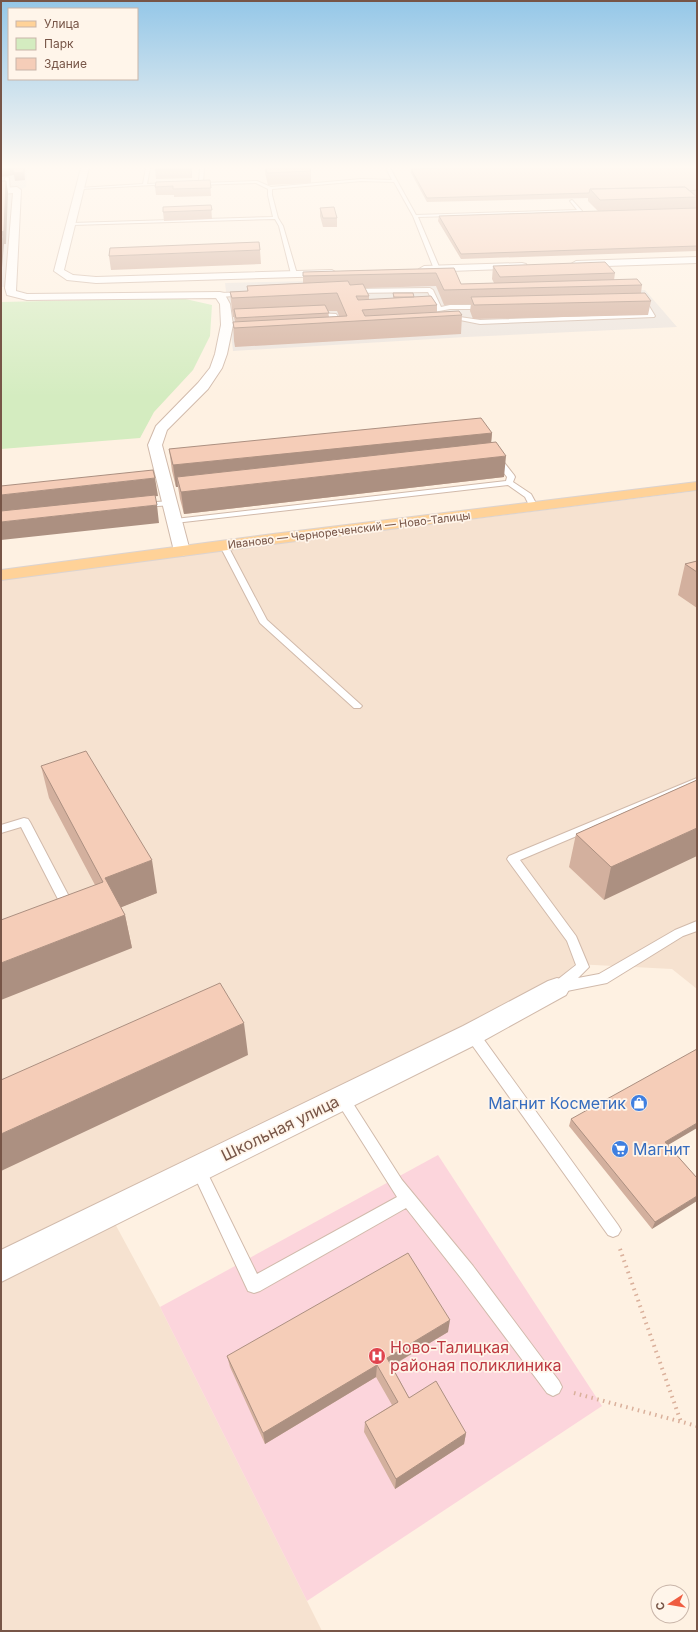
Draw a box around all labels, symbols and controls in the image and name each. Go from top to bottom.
legend [8,8,138,80]
text: Улица [44,16,79,31]
text: Парк [44,36,74,51]
text: Здание [44,56,87,71]
street label: Иваново — Чернореченский — Ново-Талицы [227,508,471,552]
street label: Школьная улица [218,1091,342,1165]
place label: Магнит Косметик [488,1093,626,1113]
shop icon: Магнит Косметик [629,1093,649,1113]
supermarket icon: Магнит [610,1139,630,1159]
place label: Магнит [633,1139,691,1159]
place label: Ново-Талицкая районая поликлиника [390,1337,561,1375]
hospital icon: Ново-Талицкая районая поликлиника [367,1346,387,1366]
north arrow [650,1584,690,1624]
text: С [653,1601,668,1612]

